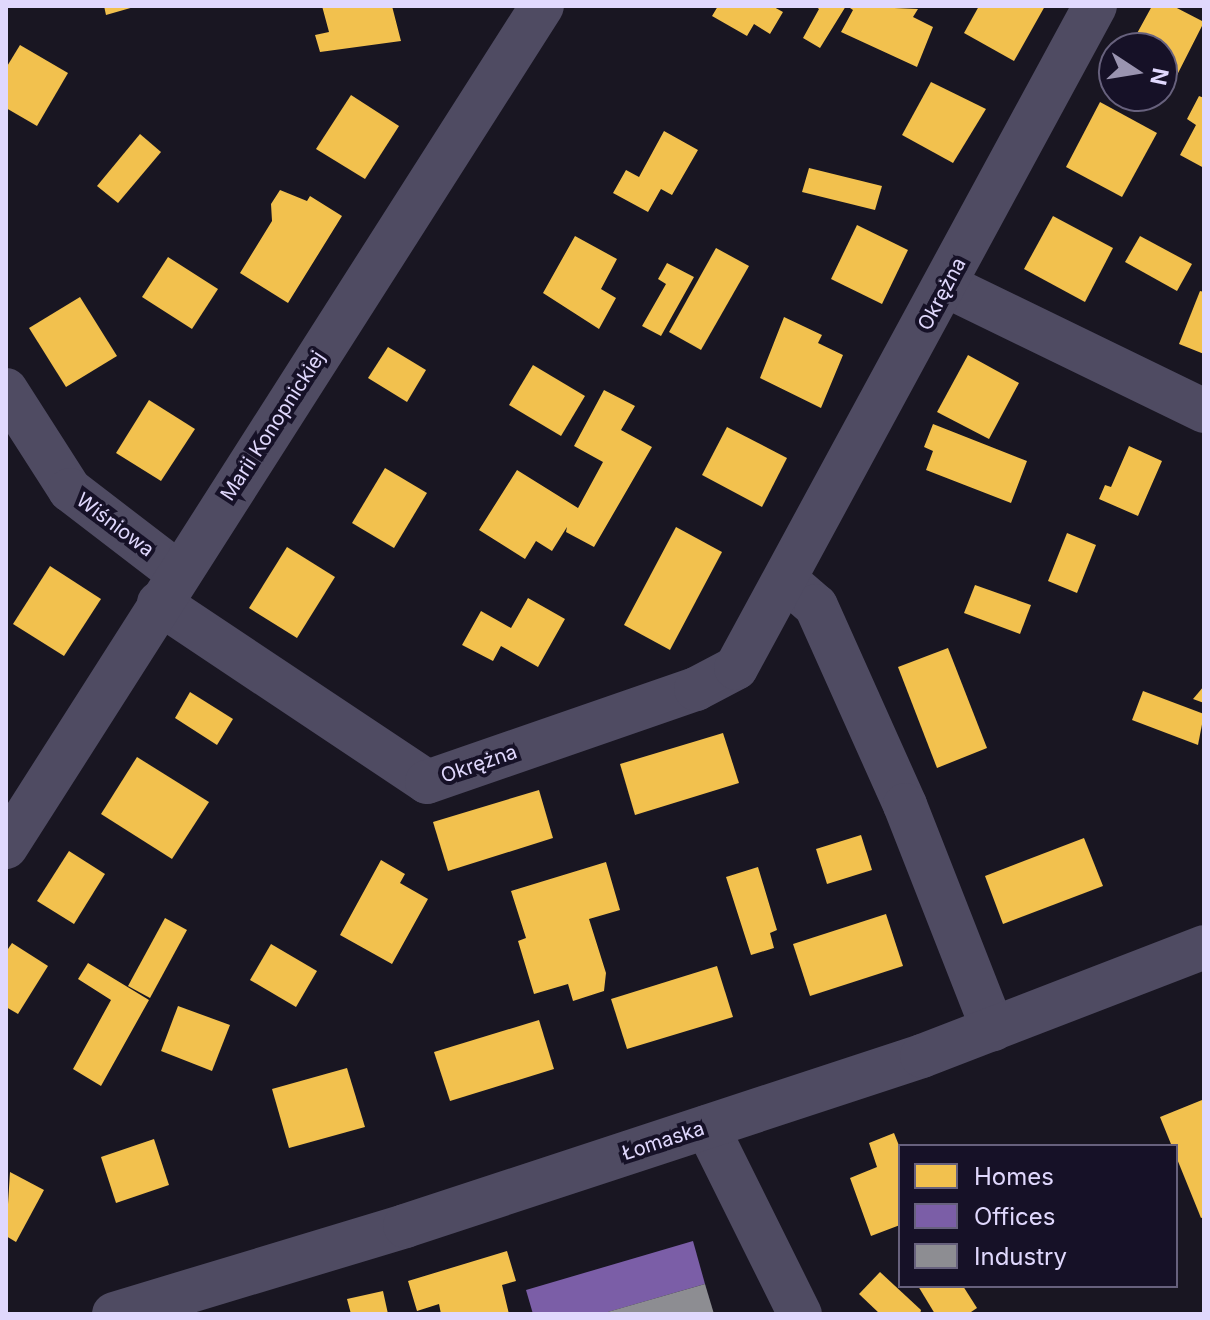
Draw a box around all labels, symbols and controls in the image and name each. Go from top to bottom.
north arrow [1098,32,1178,112]
text: N [1145,66,1174,87]
street label: Okrężna [913,254,971,334]
street label: Marii Konopnickiej [216,347,330,505]
street label: Wiśniowa [71,488,159,562]
street label: Okrężna [438,740,520,788]
street label: Łomaska [619,1116,707,1166]
legend [898,1144,1178,1288]
text: Homes [974,1162,1054,1191]
text: Offices [974,1202,1055,1231]
text: Industry [974,1242,1067,1271]

